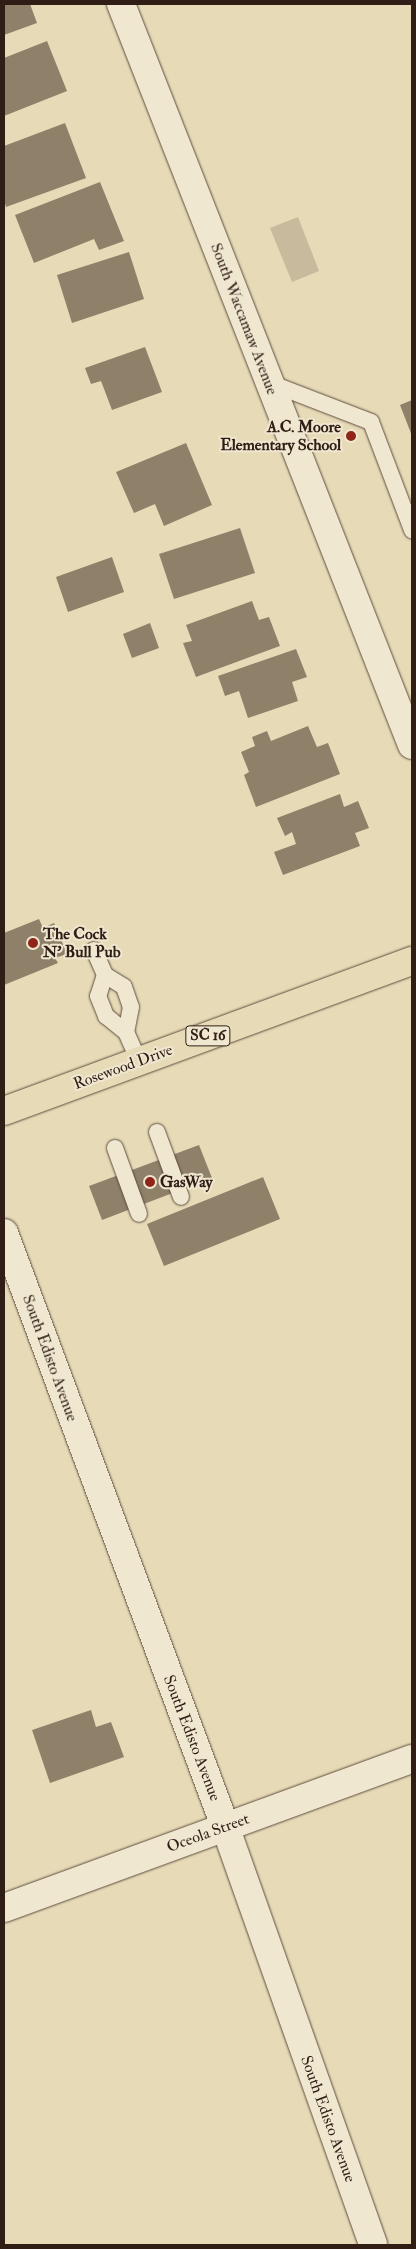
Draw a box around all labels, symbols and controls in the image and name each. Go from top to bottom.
street label: South Waccamaw Avenue [206,240,282,398]
place label: A.C. Moore Elementary School [220,417,341,455]
marker: A.C. Moore Elementary School [345,430,357,442]
place label: The Cock N' Bull Pub [43,924,121,962]
marker: The Cock N' Bull Pub [27,937,39,949]
road number: SC 16 [184,1024,232,1048]
street label: Rosewood Drive [71,1040,175,1094]
place label: GasWay [160,1172,213,1192]
marker: GasWay [144,1176,156,1188]
street label: South Edisto Avenue [18,1292,82,1424]
street label: South Edisto Avenue [159,1672,225,1804]
street label: Oceola Street [164,1809,252,1857]
street label: South Edisto Avenue [296,2053,360,2185]

